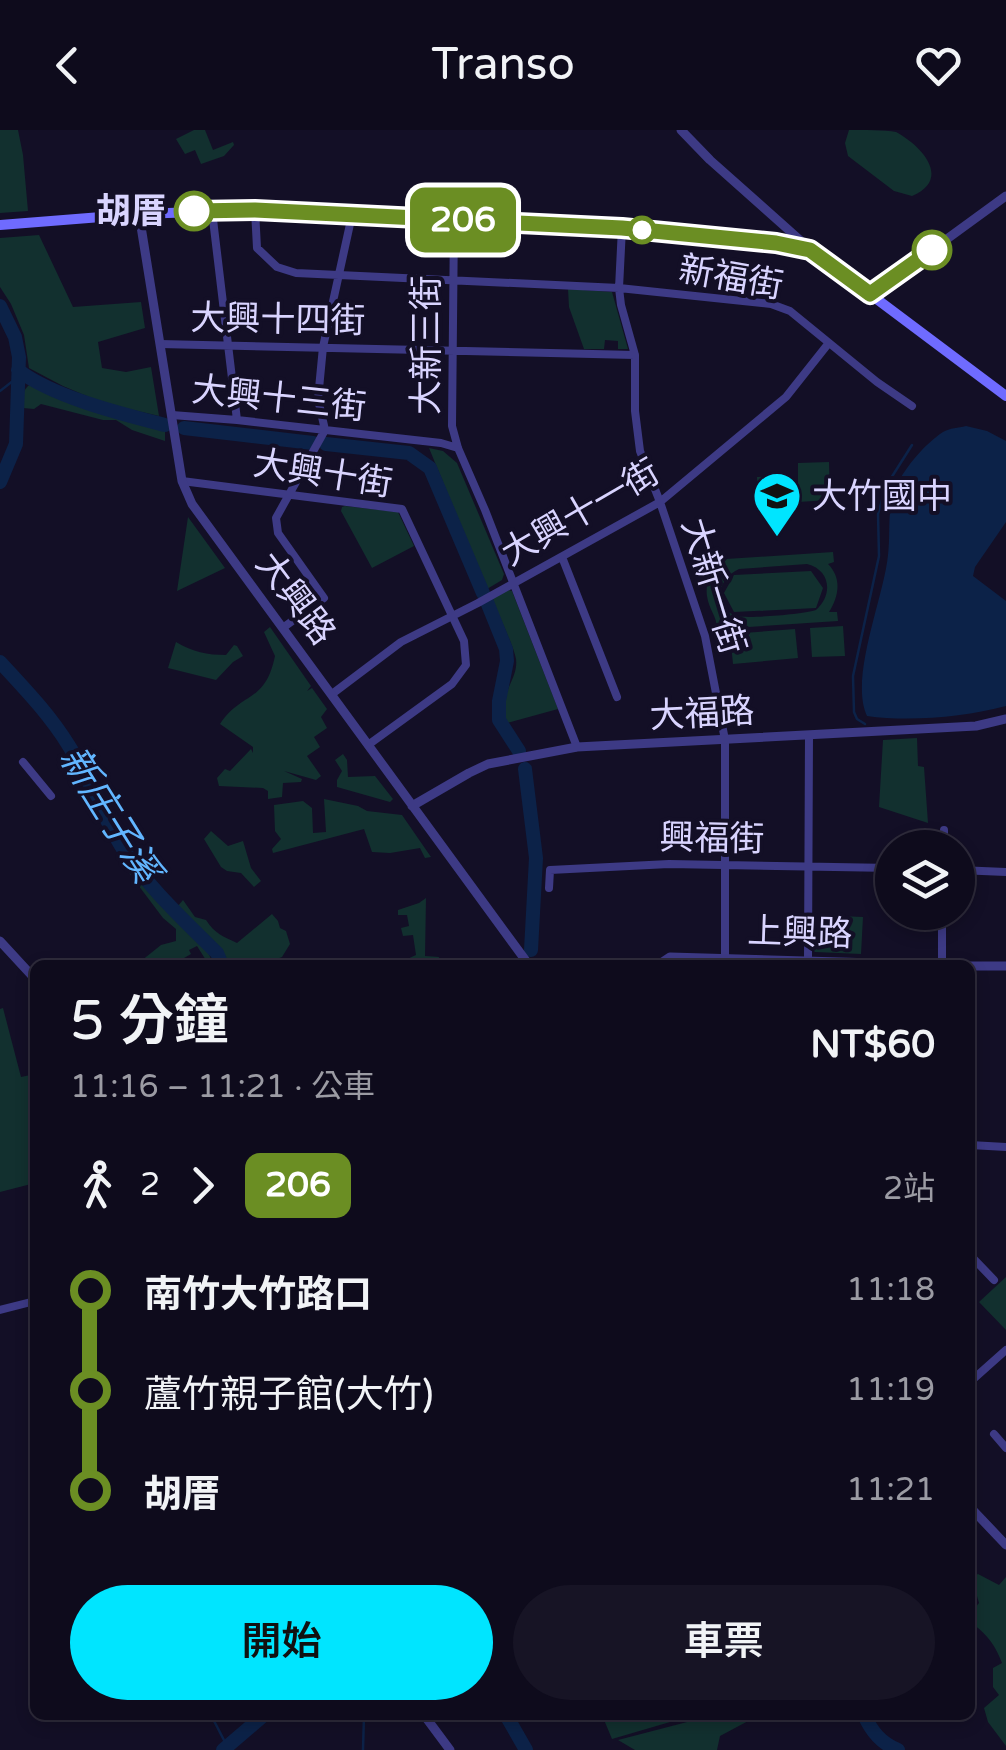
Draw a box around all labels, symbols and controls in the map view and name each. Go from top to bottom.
icon: back [40,38,95,93]
text: Transo [431,38,575,92]
icon: heart [911,38,966,93]
line badge: 206 [406,188,520,252]
place label: 胡厝 [96,191,166,233]
marker: 胡厝 [175,192,213,230]
text: 206 [430,199,496,241]
unlabelled marker [629,217,655,243]
unlabelled marker [913,231,951,269]
street label: 新福街 [675,248,786,308]
street label: 大新三街 [406,275,448,415]
street label: 大興十四街 [190,297,366,343]
street label: 大興十三街 [190,369,368,429]
street label: 大興十街 [250,442,395,506]
street label: 大興十一街 [494,451,667,575]
school or university icon: 大竹國中 [751,470,803,538]
place label: 大竹國中 [812,476,952,518]
street label: 大新一街 [672,513,754,659]
street label: 大興路 [247,544,344,653]
street label: 大福路 [649,690,756,738]
water label: 新庄子溪 [49,738,172,895]
street label: 興福街 [659,817,765,861]
map controls [875,830,975,930]
button: layers [875,830,975,930]
street label: 上興路 [747,910,853,956]
text: 5 分鐘 [70,989,229,1055]
text: NT$60 [810,1022,935,1068]
text: 11:16 – 11:21 · 公車 [70,1068,375,1106]
icon: walk [70,1158,125,1213]
icon: forward [175,1158,230,1213]
text: 206 [265,1164,331,1206]
text: 2 [140,1166,160,1204]
text: 2站 [883,1170,935,1208]
text: 11:18 [846,1271,935,1309]
text: 南竹大竹路口 [144,1272,372,1318]
text: 11:19 [846,1371,935,1409]
text: 蘆竹親子館(大竹) [144,1372,434,1418]
text: 11:21 [846,1471,935,1509]
text: 胡厝 [144,1472,220,1518]
button: 開始 [70,1585,493,1700]
button: 車票 [513,1585,935,1700]

